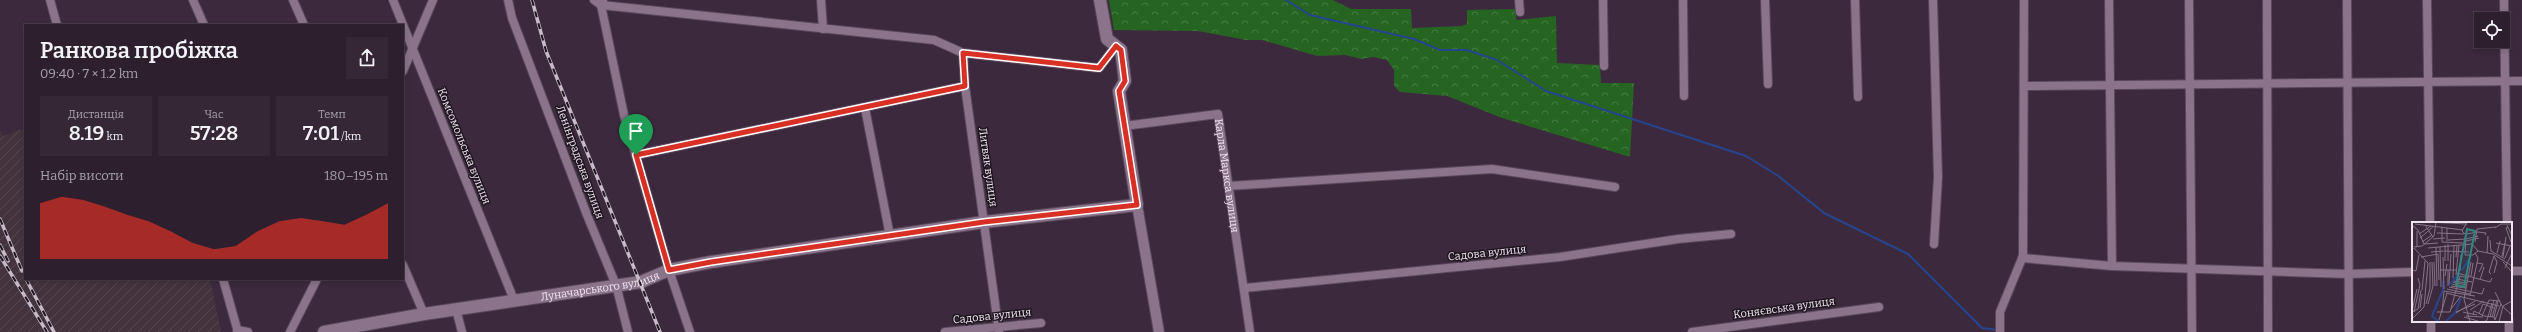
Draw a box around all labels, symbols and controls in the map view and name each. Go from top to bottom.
map controls [2474,12,2510,48]
button: locate [2474,12,2510,48]
text: Ранкова пробіжка [40,37,238,64]
button: share [346,37,388,79]
text: 09:40 · 7 × 1.2 km [40,66,138,81]
street label: Комсомольська вулиця [435,86,493,206]
street label: Ленінградська вулиця [553,104,607,220]
text: Дистанція [68,108,124,121]
text: Час [204,108,224,121]
text: Темп [318,108,346,121]
pin [619,114,653,155]
street label: Карла Маркса вулиця [1212,118,1242,233]
icon: arrive [625,120,647,142]
text: 8.19 [69,121,104,145]
text: 57:28 [190,121,238,145]
text: 7:01 [303,121,339,145]
street label: Литвяк вулиця [976,127,1000,207]
text: km [104,130,123,143]
text: /km [339,130,361,143]
text: Набір висоти [40,168,124,183]
text: 180–195 m [324,168,388,183]
inset map [2412,222,2512,322]
street label: Садова вулиця [1447,242,1527,264]
street label: Луначарського вулиця [540,268,661,303]
street label: Коняєвська вулиця [1732,294,1836,322]
street label: Садова вулиця [952,305,1032,327]

